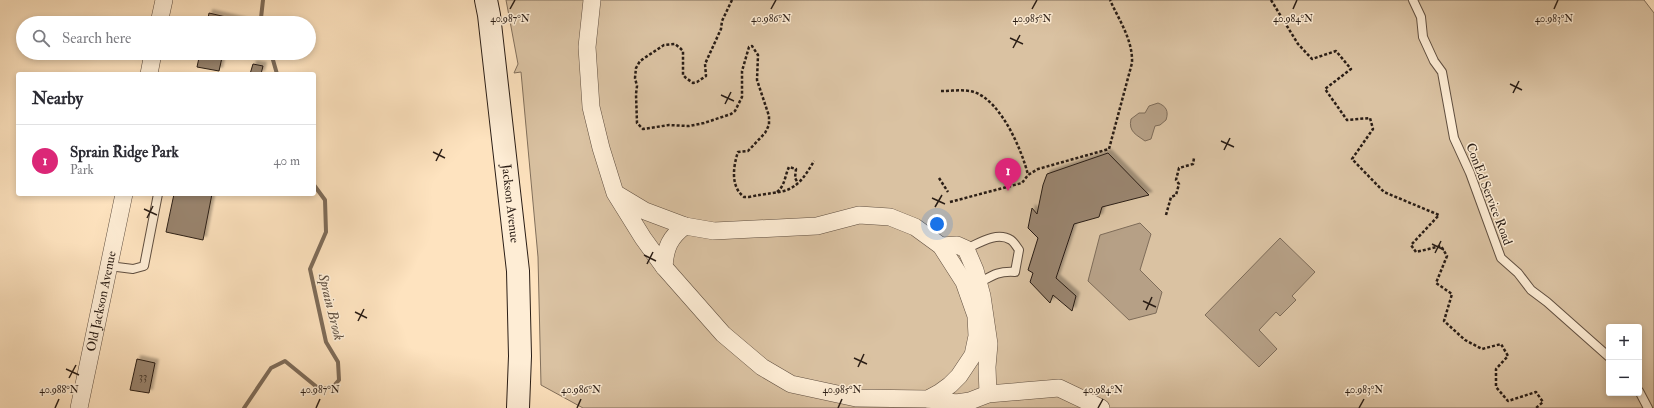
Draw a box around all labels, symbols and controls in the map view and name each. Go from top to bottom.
text: 40.987°N [490,13,530,25]
text: 40.986°N [751,13,791,25]
text: 40.985°N [1012,13,1052,25]
text: 40.984°N [1273,13,1313,25]
text: 40.983°N [1535,13,1573,25]
search box [16,16,316,60]
icon: search [30,27,52,49]
text: Search here [62,29,131,48]
text: Nearby [32,88,83,109]
street label: ConEd Service Road [1462,141,1516,248]
text: Sprain Ridge Park [70,143,179,162]
text: 1 [43,153,47,169]
text: 40 m [274,153,300,169]
pin: 1 [995,158,1021,191]
text: Park [70,162,94,178]
street label: Jackson Avenue [498,162,523,244]
your location [927,214,947,234]
street label: Old Jackson Avenue [83,249,120,353]
water label: Sprain Brook [314,271,348,342]
map controls [1606,324,1642,396]
button: + [1606,324,1642,360]
button: − [1606,360,1642,396]
house number: 33 [139,370,147,383]
text: 40.988°N [39,384,79,396]
text: 40.987°N [300,384,340,396]
text: 40.986°N [561,384,601,396]
text: 40.985°N [822,384,862,396]
text: 40.984°N [1083,384,1123,396]
text: 40.983°N [1345,384,1383,396]

